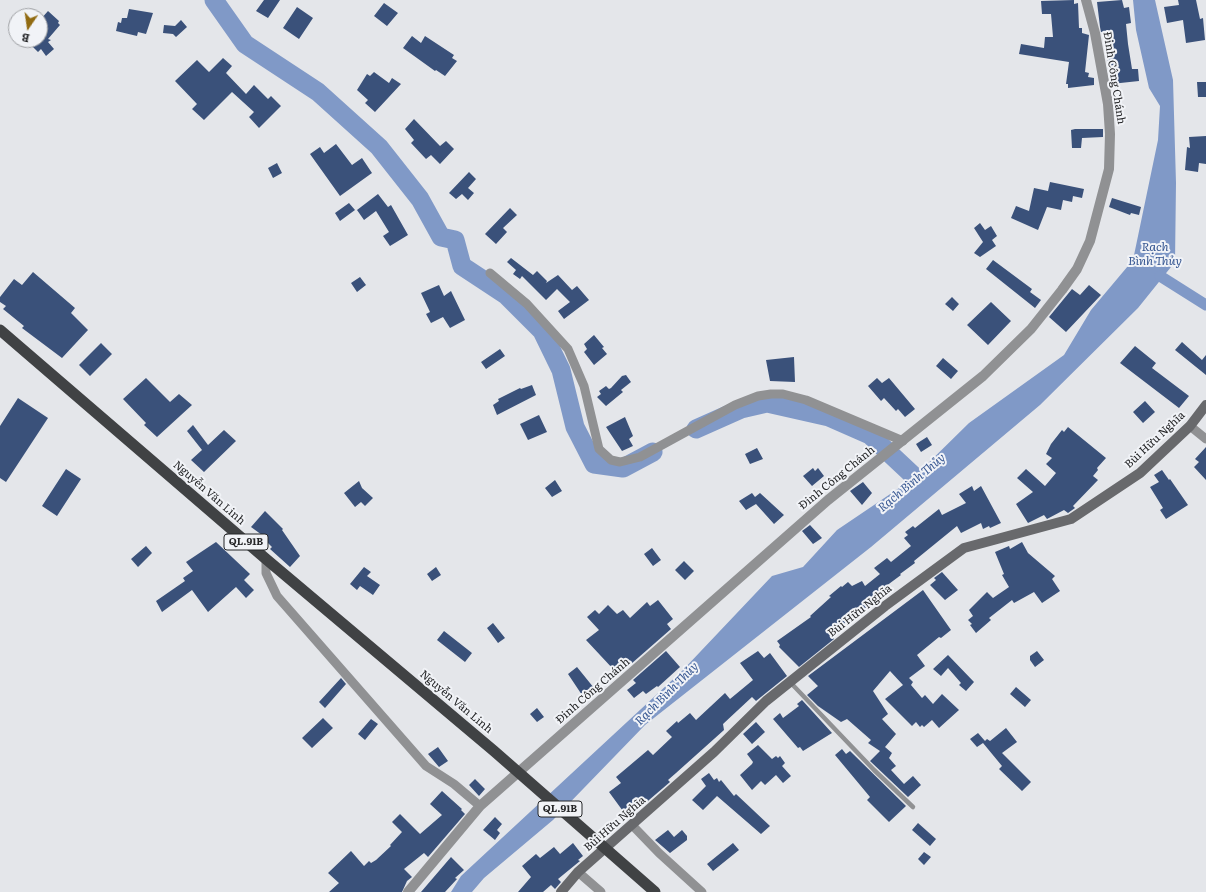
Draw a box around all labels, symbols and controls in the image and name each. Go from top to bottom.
north arrow [8,8,48,48]
text: B [20,30,31,47]
street label: Đinh Công Chánh [1100,31,1128,125]
water label: Rạch Bình Thủy [1128,240,1182,268]
street label: Bùi Hữu Nghĩa [1122,409,1188,471]
street label: Đinh Công Chánh [796,443,878,513]
water label: Rạch Bình Thủy [875,451,949,515]
street label: Nguyễn Văn Linh [170,458,248,528]
road number: QL.91B [224,534,268,550]
street label: Bùi Hữu Nghĩa [825,582,895,640]
street label: Đinh Công Chánh [553,655,633,727]
water label: Rạch Bình Thủy [632,659,702,729]
street label: Nguyễn Văn Linh [417,668,495,736]
street label: Bùi Hữu Nghĩa [581,794,649,854]
road number: QL.91B [538,801,582,817]

